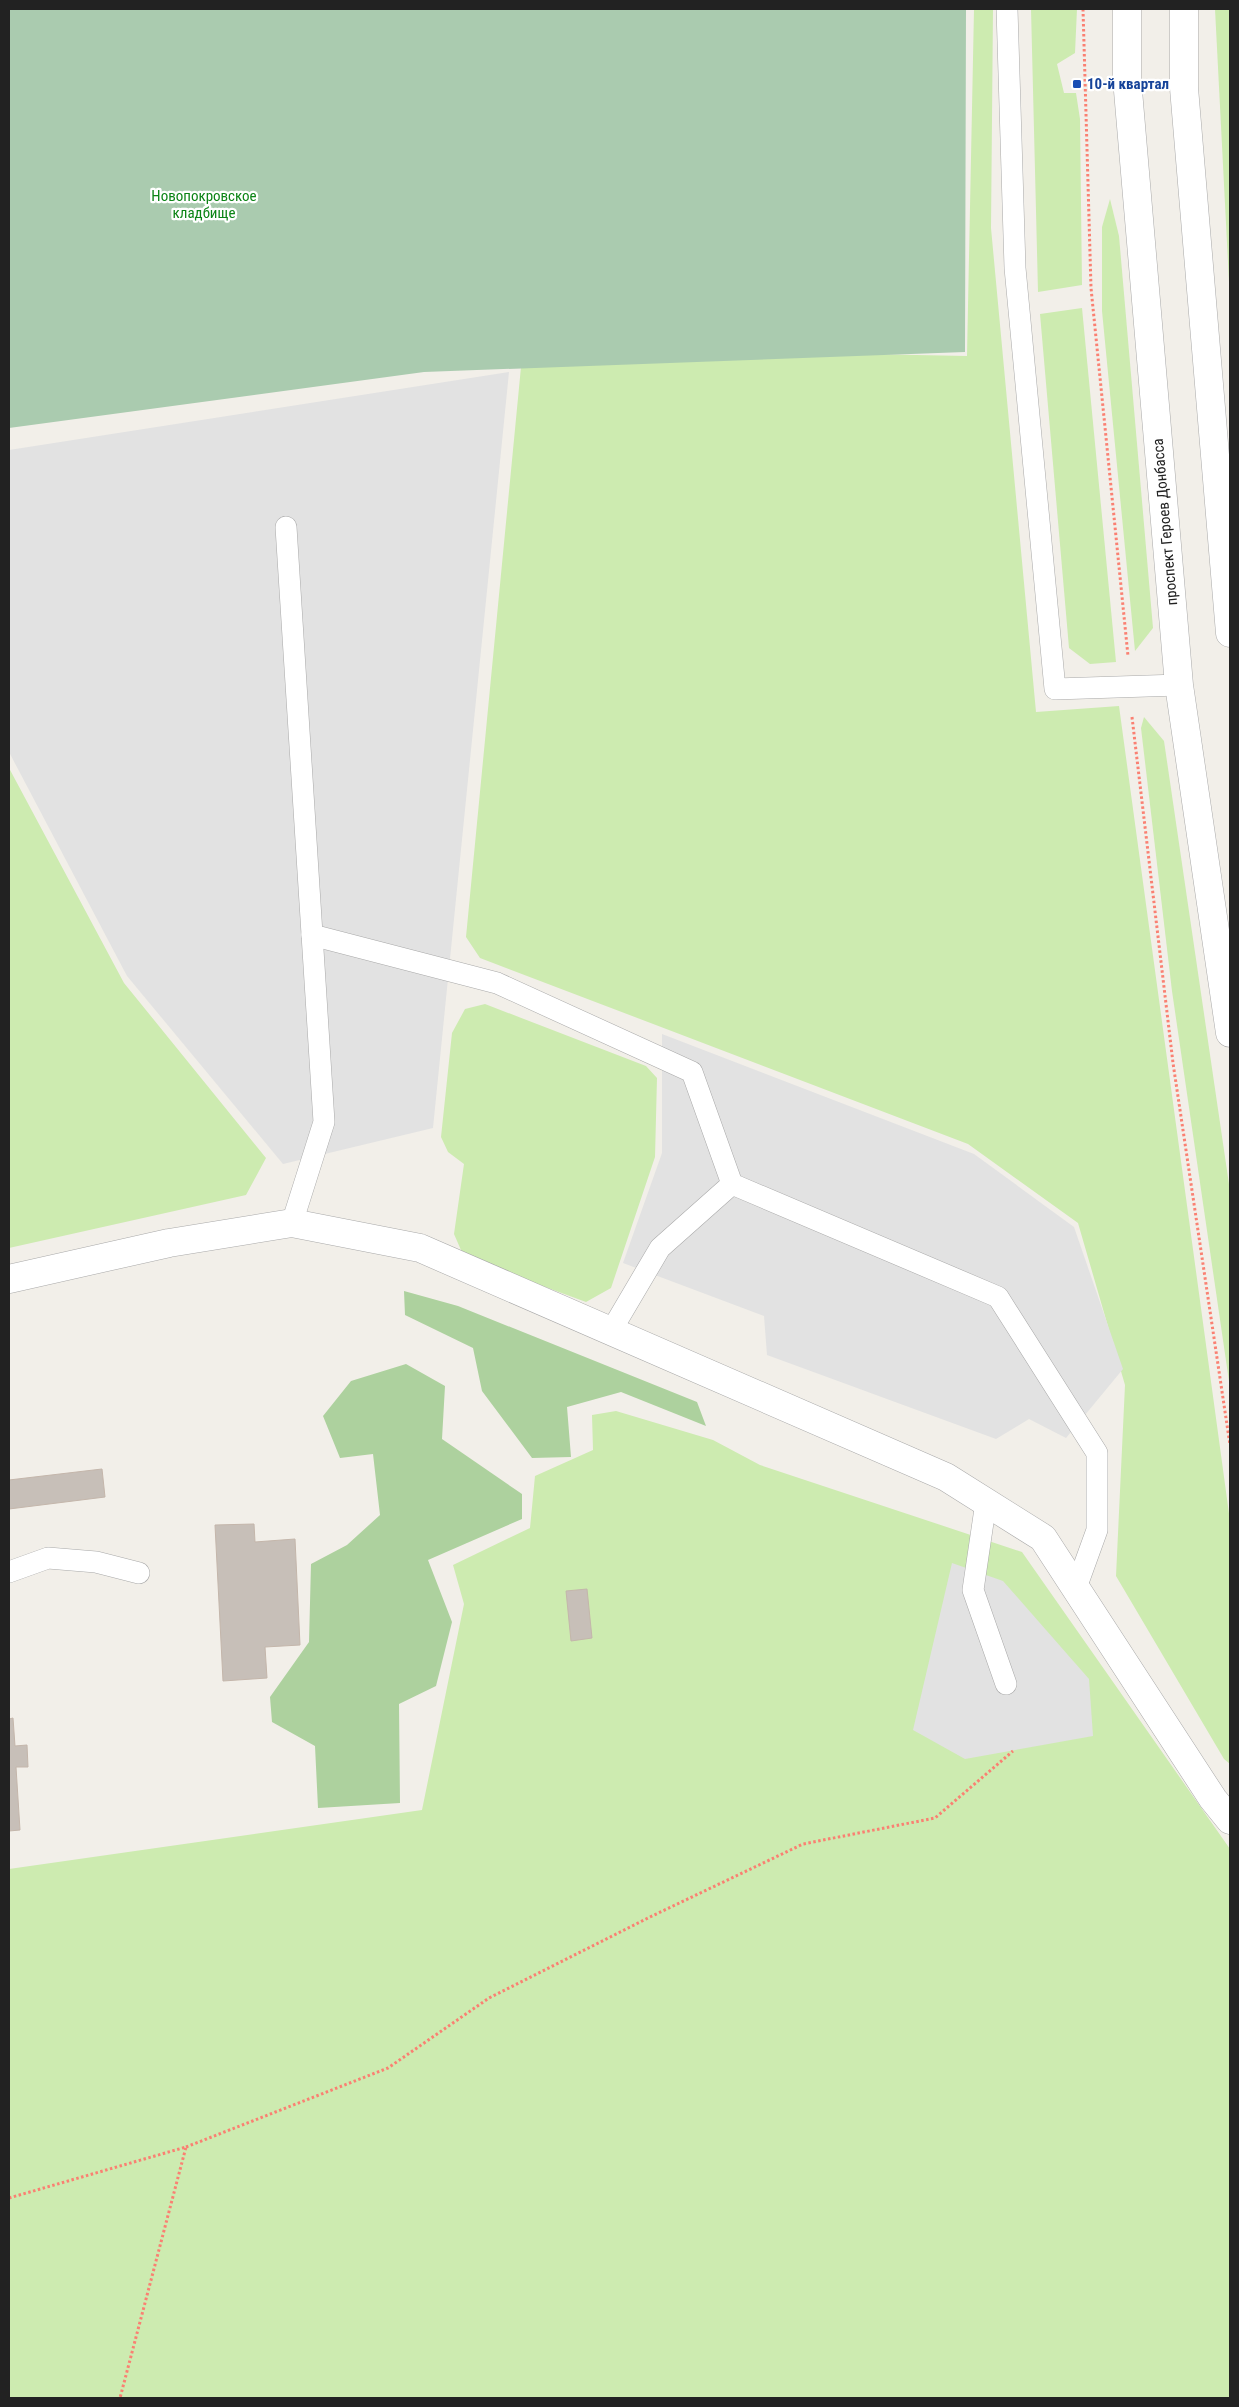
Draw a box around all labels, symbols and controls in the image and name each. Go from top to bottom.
place label: 10-й квартал [1087,75,1169,93]
marker: 10-й квартал [1071,78,1083,90]
park label: Новопокровское кладбище [151,187,257,222]
street label: проспект Героев Донбасса [1149,438,1181,606]

